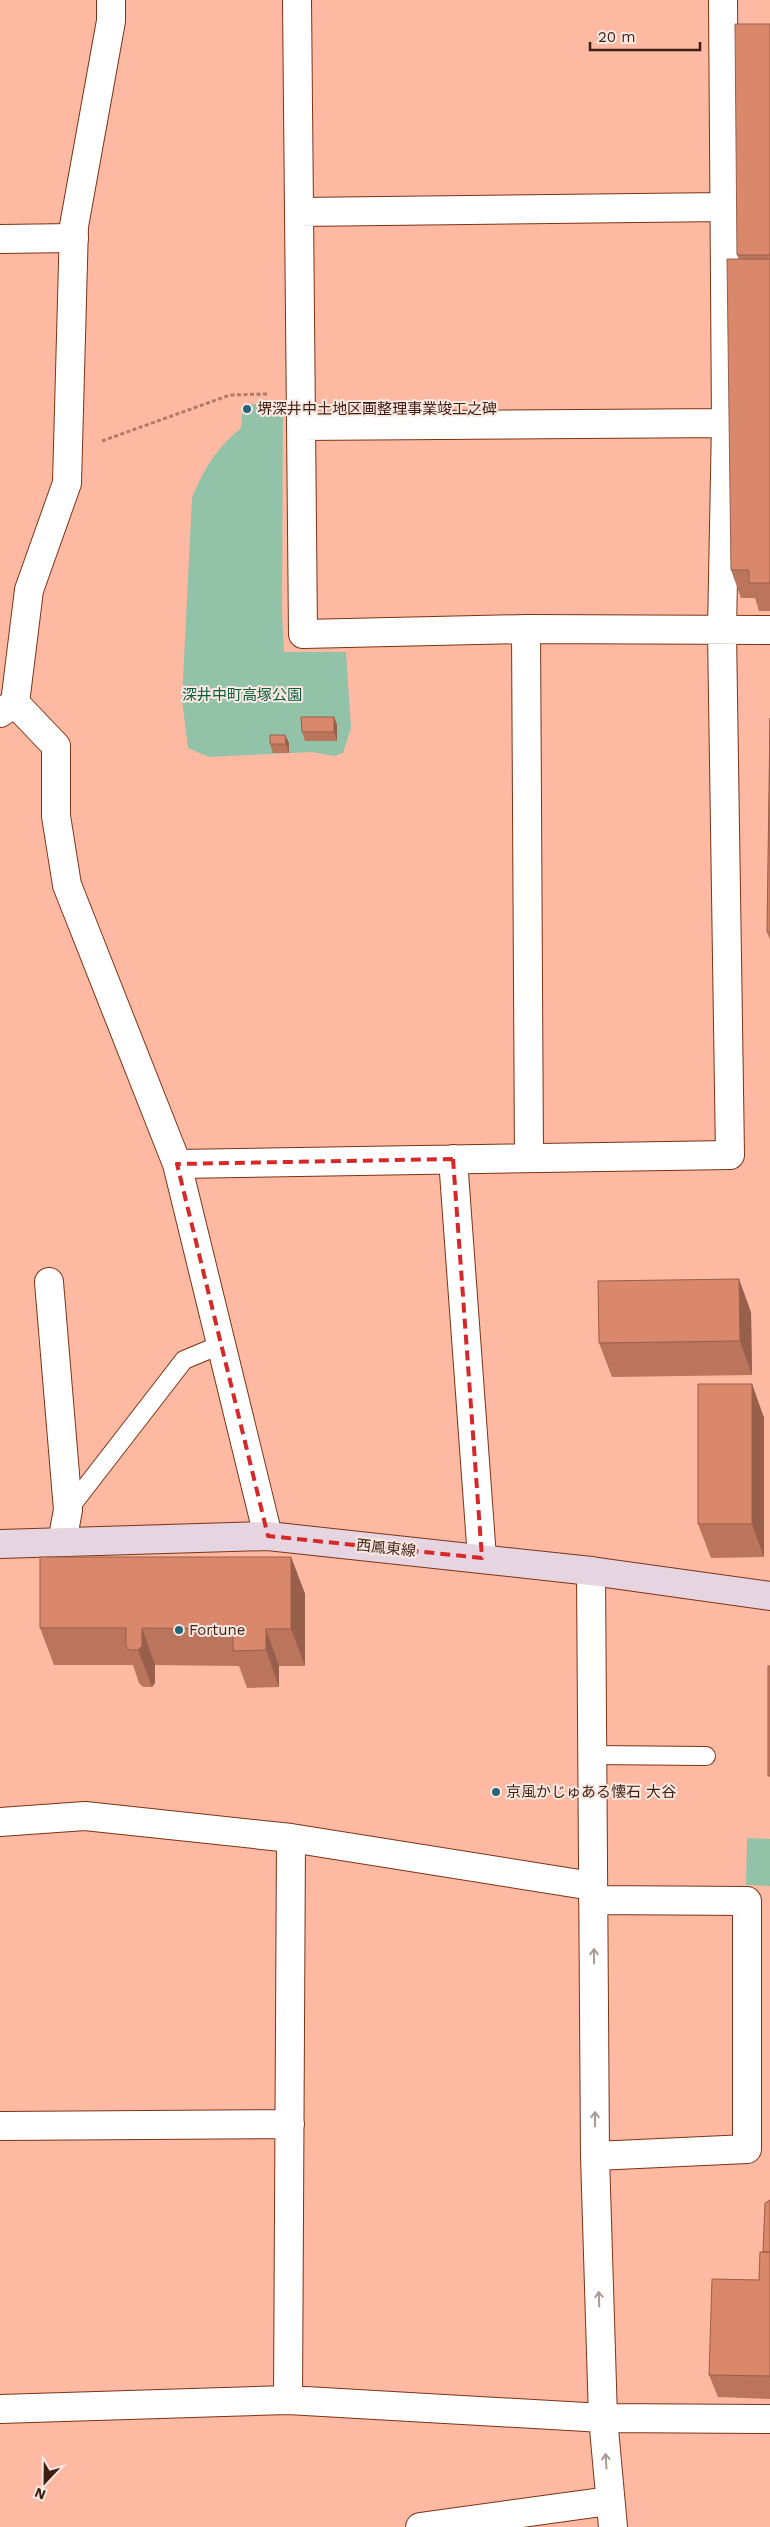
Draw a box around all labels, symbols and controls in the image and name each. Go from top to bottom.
scale bar [590,20,700,52]
text: 20 m [598,28,636,46]
place label: 堺深井中土地区画整理事業竣工之碑 [257,400,497,418]
marker: 堺深井中土地区画整理事業竣工之碑 [241,403,253,415]
park label: 深井中町高塚公園 [182,686,302,704]
street label: 西鳳東線 [355,1536,417,1560]
place label: Fortune [189,1621,245,1639]
marker: Fortune [173,1624,185,1636]
place label: 京風かじゅある懐石 大谷 [506,1783,676,1801]
marker: 京風かじゅある懐石 大谷 [490,1786,502,1798]
one-way arrow [589,1949,599,1965]
one-way arrow [590,2111,600,2128]
one-way arrow [595,2291,604,2307]
one-way arrow [602,2453,611,2469]
north arrow [20,2457,70,2507]
text: N [32,2485,48,2503]

